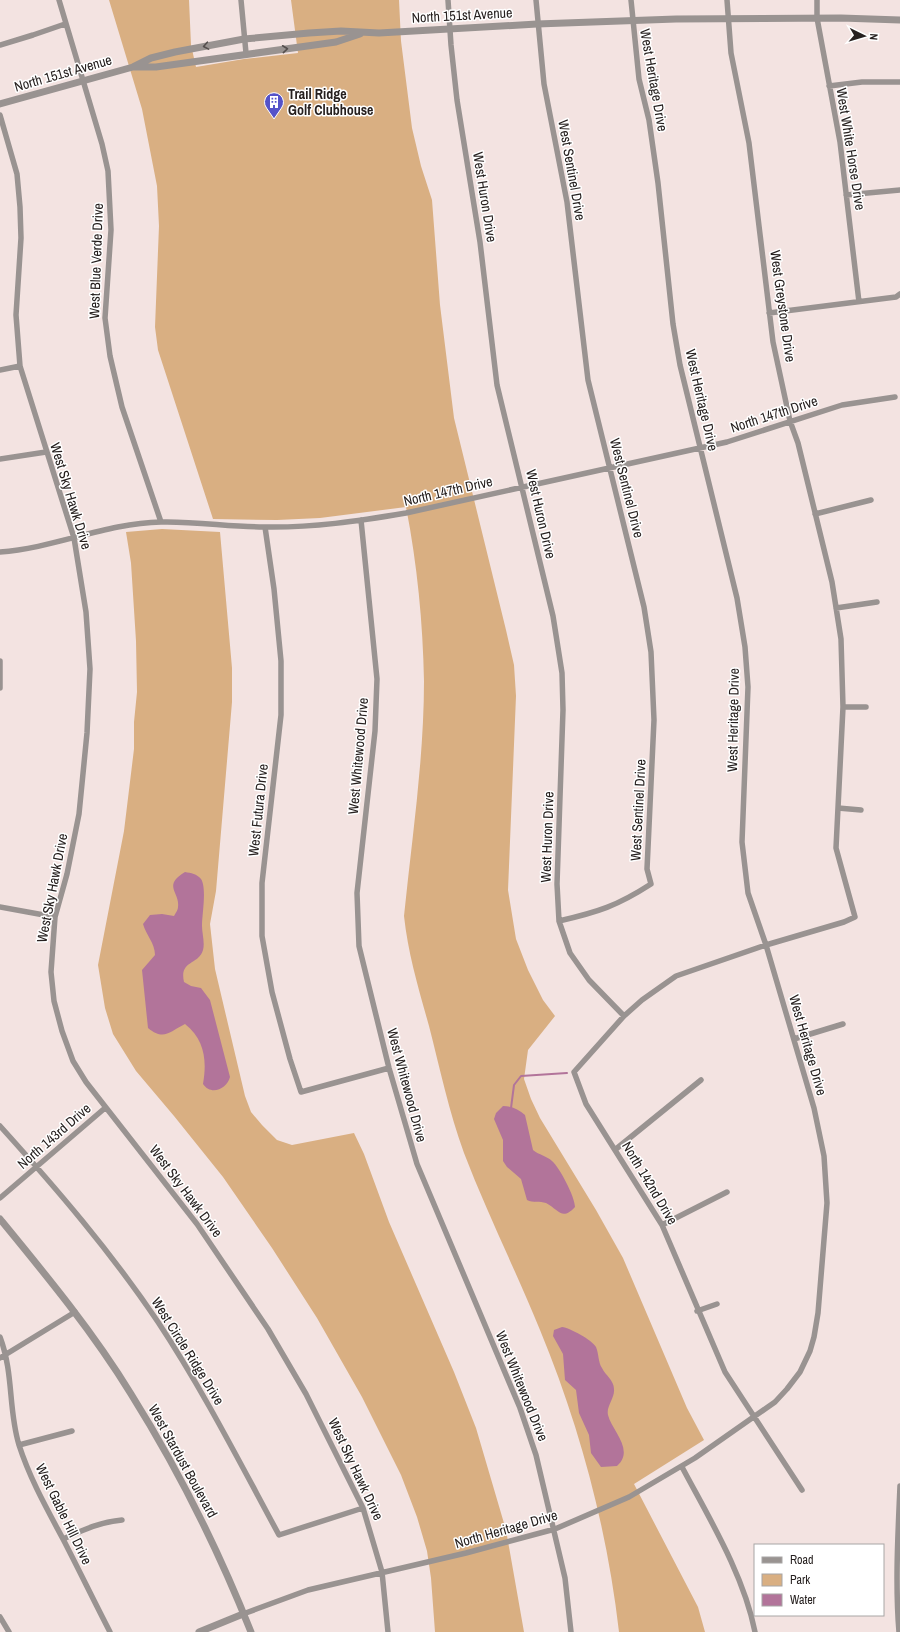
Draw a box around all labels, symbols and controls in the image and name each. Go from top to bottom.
street label: North 151st Avenue [411,3,513,27]
north arrow [844,16,884,56]
street label: West Heritage Drive [636,27,672,133]
text: N [867,33,881,41]
one-way arrow [202,42,209,50]
one-way arrow [282,44,288,53]
street label: North 151st Avenue [12,50,114,96]
place label: Trail Ridge Golf Clubhouse [288,85,373,119]
street label: West White Horse Drive [832,87,870,211]
building icon: Trail Ridge Golf Clubhouse [263,91,285,119]
street label: West Sentinel Drive [554,118,590,222]
street label: West Huron Drive [469,151,501,243]
street label: West Blue Verde Drive [85,203,107,319]
street label: West Greystone Drive [766,249,800,363]
street label: West Heritage Drive [682,347,722,453]
street label: North 147th Drive [728,391,820,437]
street label: West Sentinel Drive [606,436,648,540]
street label: West Sky Hawk Drive [46,440,96,552]
street label: West Huron Drive [522,468,560,560]
street label: North 147th Drive [402,472,494,510]
street label: West Heritage Drive [723,668,743,772]
street label: West Whitewood Drive [344,697,372,815]
street label: West Sentinel Drive [626,759,650,861]
street label: West Futura Drive [244,763,272,857]
street label: West Huron Drive [536,791,558,883]
street label: West Sky Hawk Drive [33,832,71,944]
street label: West Heritage Drive [785,993,831,1097]
street label: West Whitewood Drive [383,1026,431,1144]
street label: North 143rd Drive [14,1099,94,1173]
street label: North 142nd Drive [618,1138,682,1228]
street label: West Sky Hawk Drive [145,1141,227,1241]
street label: West Circle Ridge Drive [148,1294,228,1408]
street label: West Whitewood Drive [492,1328,552,1444]
street label: West Stardust Boulevard [144,1401,222,1521]
street label: West Sky Hawk Drive [324,1415,388,1523]
street label: West Gable Hill Drive [32,1461,96,1567]
street label: North Heritage Drive [453,1506,559,1552]
legend [754,1544,884,1616]
text: Road [790,1552,814,1568]
text: Park [790,1572,810,1588]
text: Water [790,1592,817,1608]

